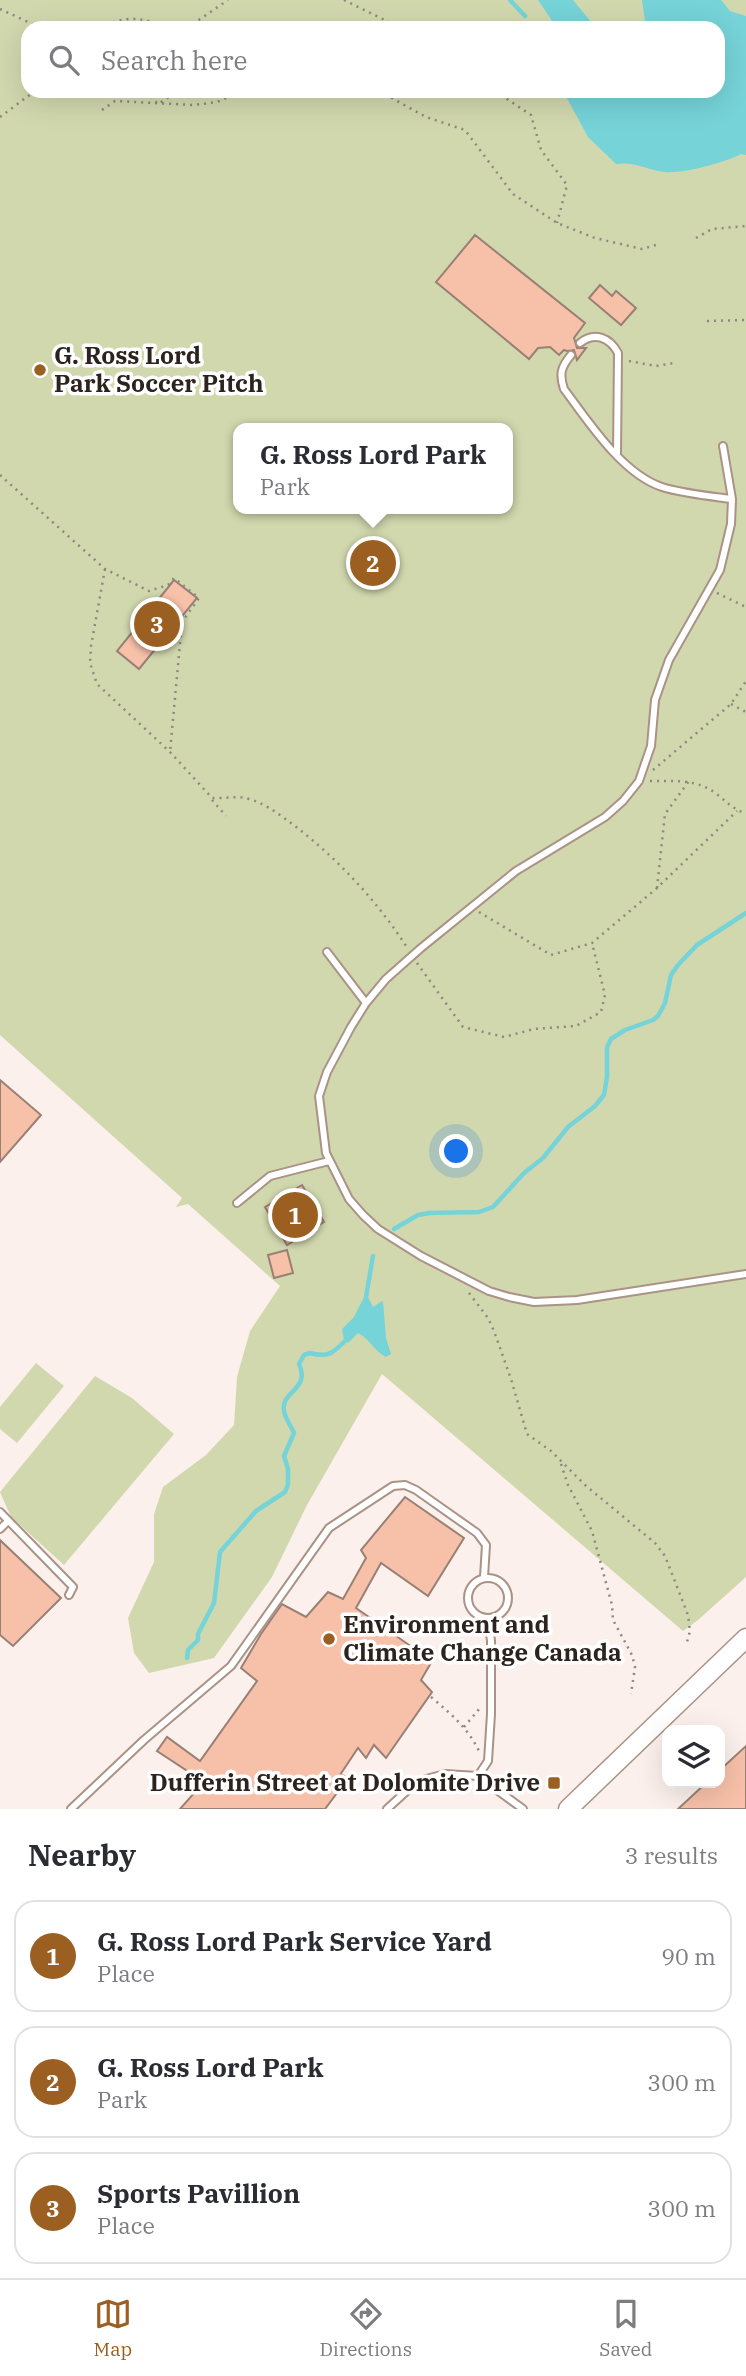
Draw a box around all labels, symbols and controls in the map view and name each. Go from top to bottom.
search box [21,21,725,98]
icon: search [45,41,83,79]
text: Search here [101,43,247,77]
place label: G. Ross Lord Park Soccer Pitch [54,339,264,399]
marker: G. Ross Lord Park Soccer Pitch [32,362,48,378]
popup [233,423,513,514]
text: G. Ross Lord Park [260,437,486,471]
text: Park [260,471,310,501]
pin: 2 [350,537,396,589]
pin: 3 [134,598,180,650]
your location [439,1134,473,1168]
pin: 1 [272,1189,318,1241]
place label: Environment and Climate Change Canada [343,1608,622,1668]
marker: Environment and Climate Change Canada [321,1631,337,1647]
map controls [662,1725,725,1788]
button: layers [662,1725,725,1788]
place label: Dufferin Street at Dolomite Drive [150,1766,540,1798]
marker: Dufferin Street at Dolomite Drive [546,1775,562,1791]
text: Nearby [28,1835,136,1874]
text: 3 results [625,1840,718,1870]
text: G. Ross Lord Park Service Yard [97,1924,492,1958]
text: 1 [46,1941,60,1971]
text: 90 m [661,1941,716,1971]
text: Place [97,1958,155,1988]
text: G. Ross Lord Park [97,2050,323,2084]
text: 2 [46,2067,60,2097]
text: 300 m [647,2067,716,2097]
text: Park [97,2084,147,2114]
text: Sports Pavillion [97,2176,300,2210]
text: 3 [46,2193,60,2223]
text: 300 m [647,2193,716,2223]
text: Place [97,2210,155,2240]
tab: Map [94,2295,132,2361]
tab: Directions [319,2295,412,2361]
tab: Saved [599,2295,652,2361]

